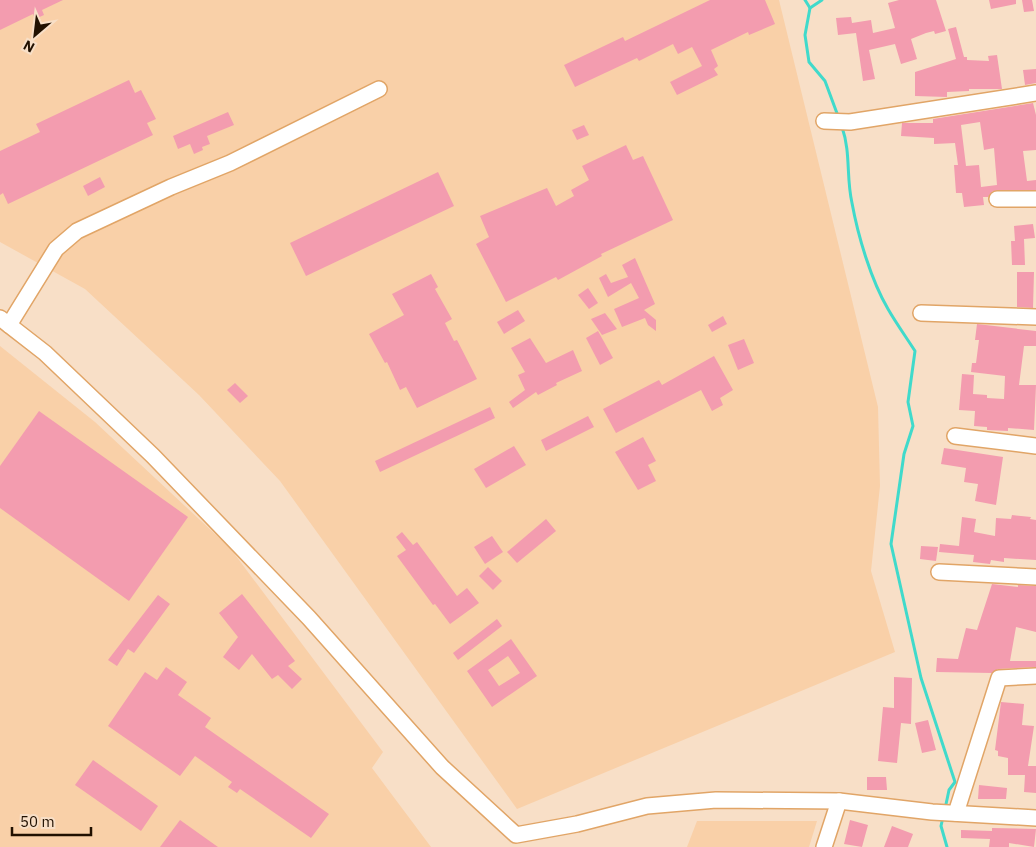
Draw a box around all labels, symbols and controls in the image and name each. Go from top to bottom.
north arrow [10,10,60,60]
text: N [20,36,38,57]
scale bar [12,804,91,836]
text: 50 m [20,812,55,831]

